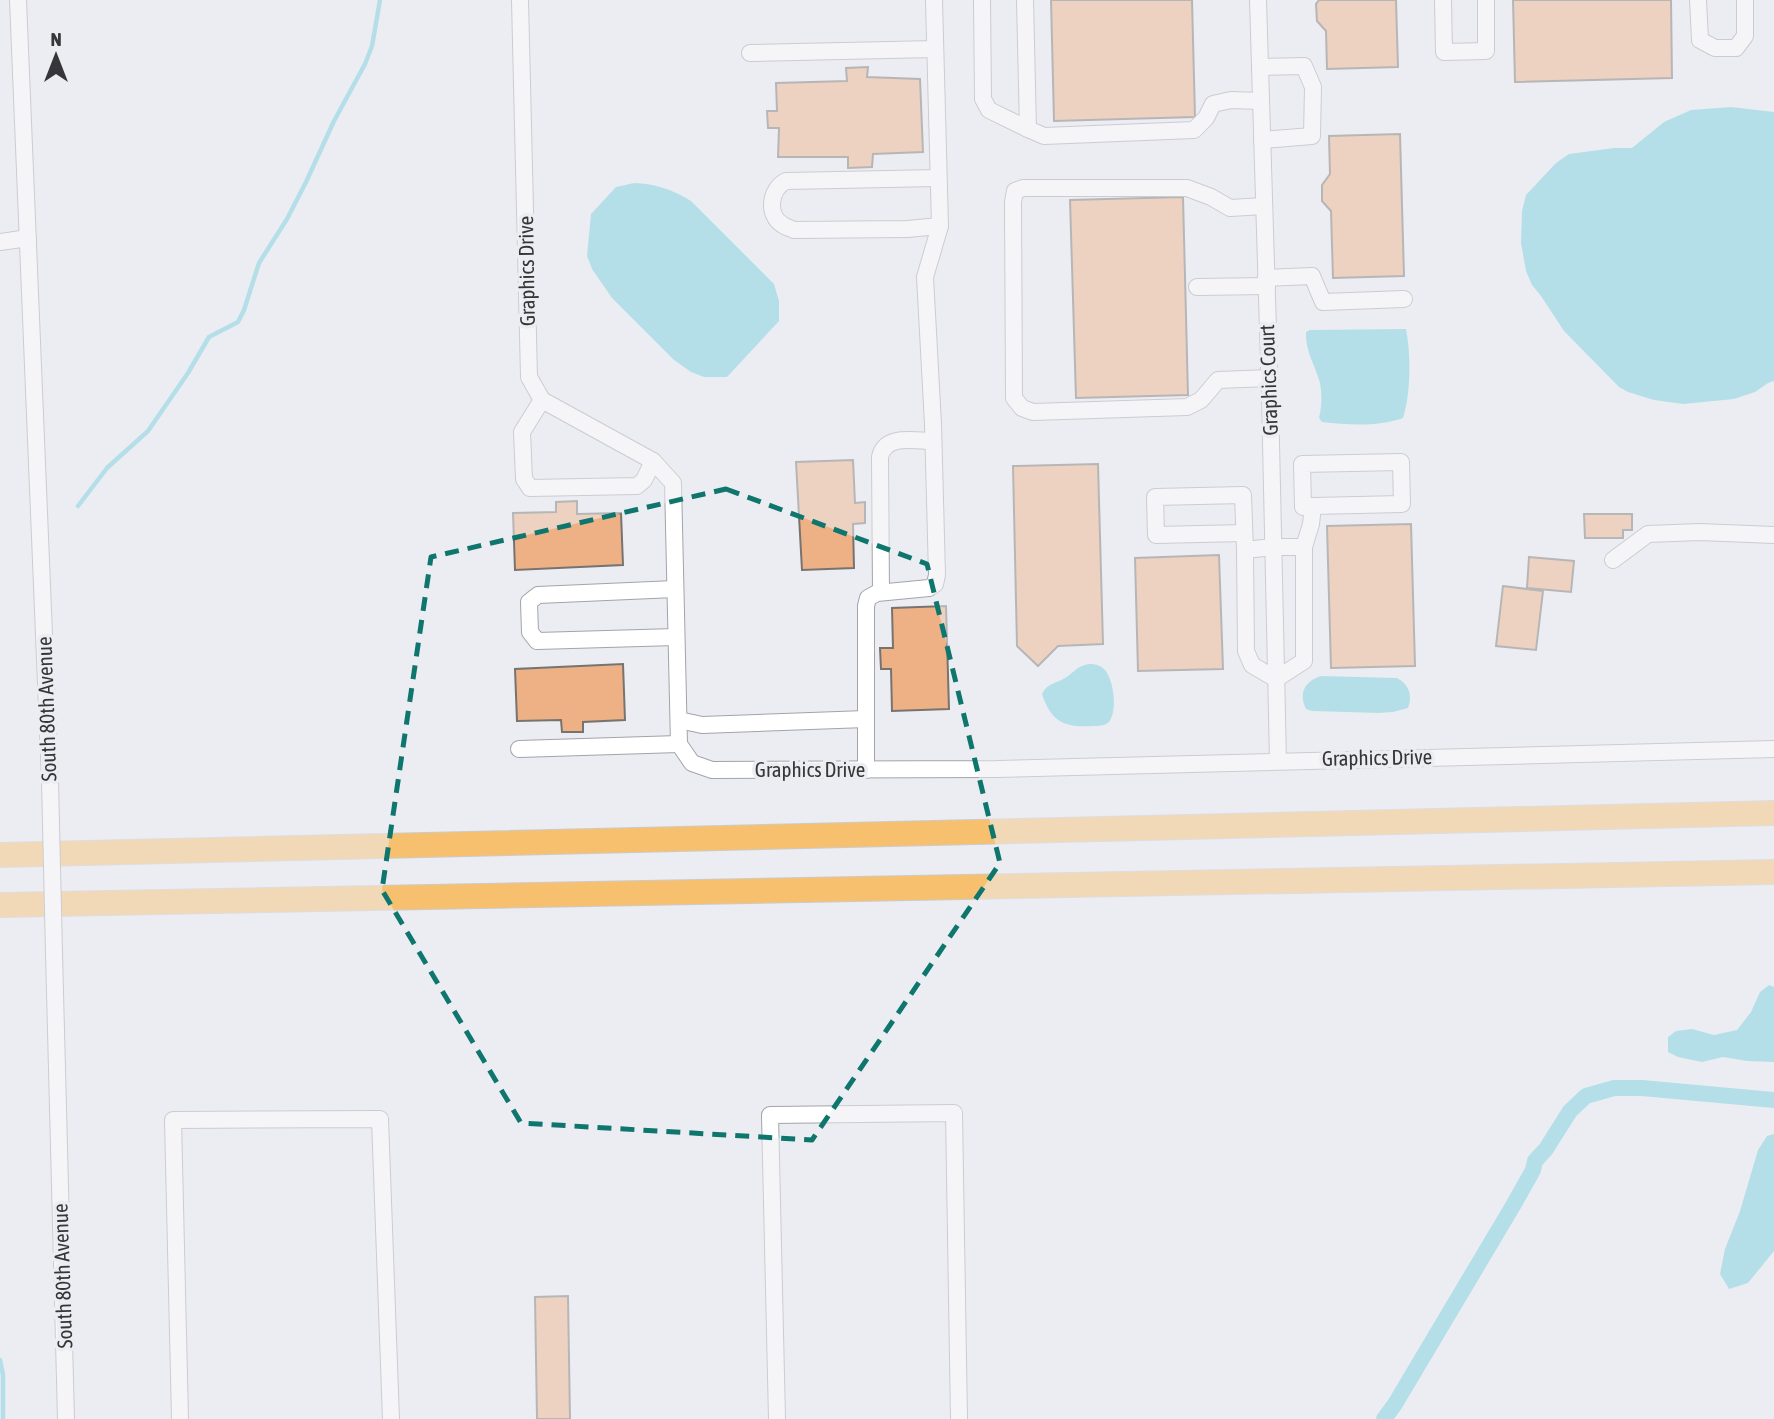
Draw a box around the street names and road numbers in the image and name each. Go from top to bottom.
street label: Graphics Drive [513,216,539,326]
street label: Graphics Court [1254,324,1282,436]
street label: South 80th Avenue [31,636,61,782]
street label: Graphics Drive [1322,744,1432,770]
street label: Graphics Drive [755,757,865,781]
street label: South 80th Avenue [47,1203,77,1349]

